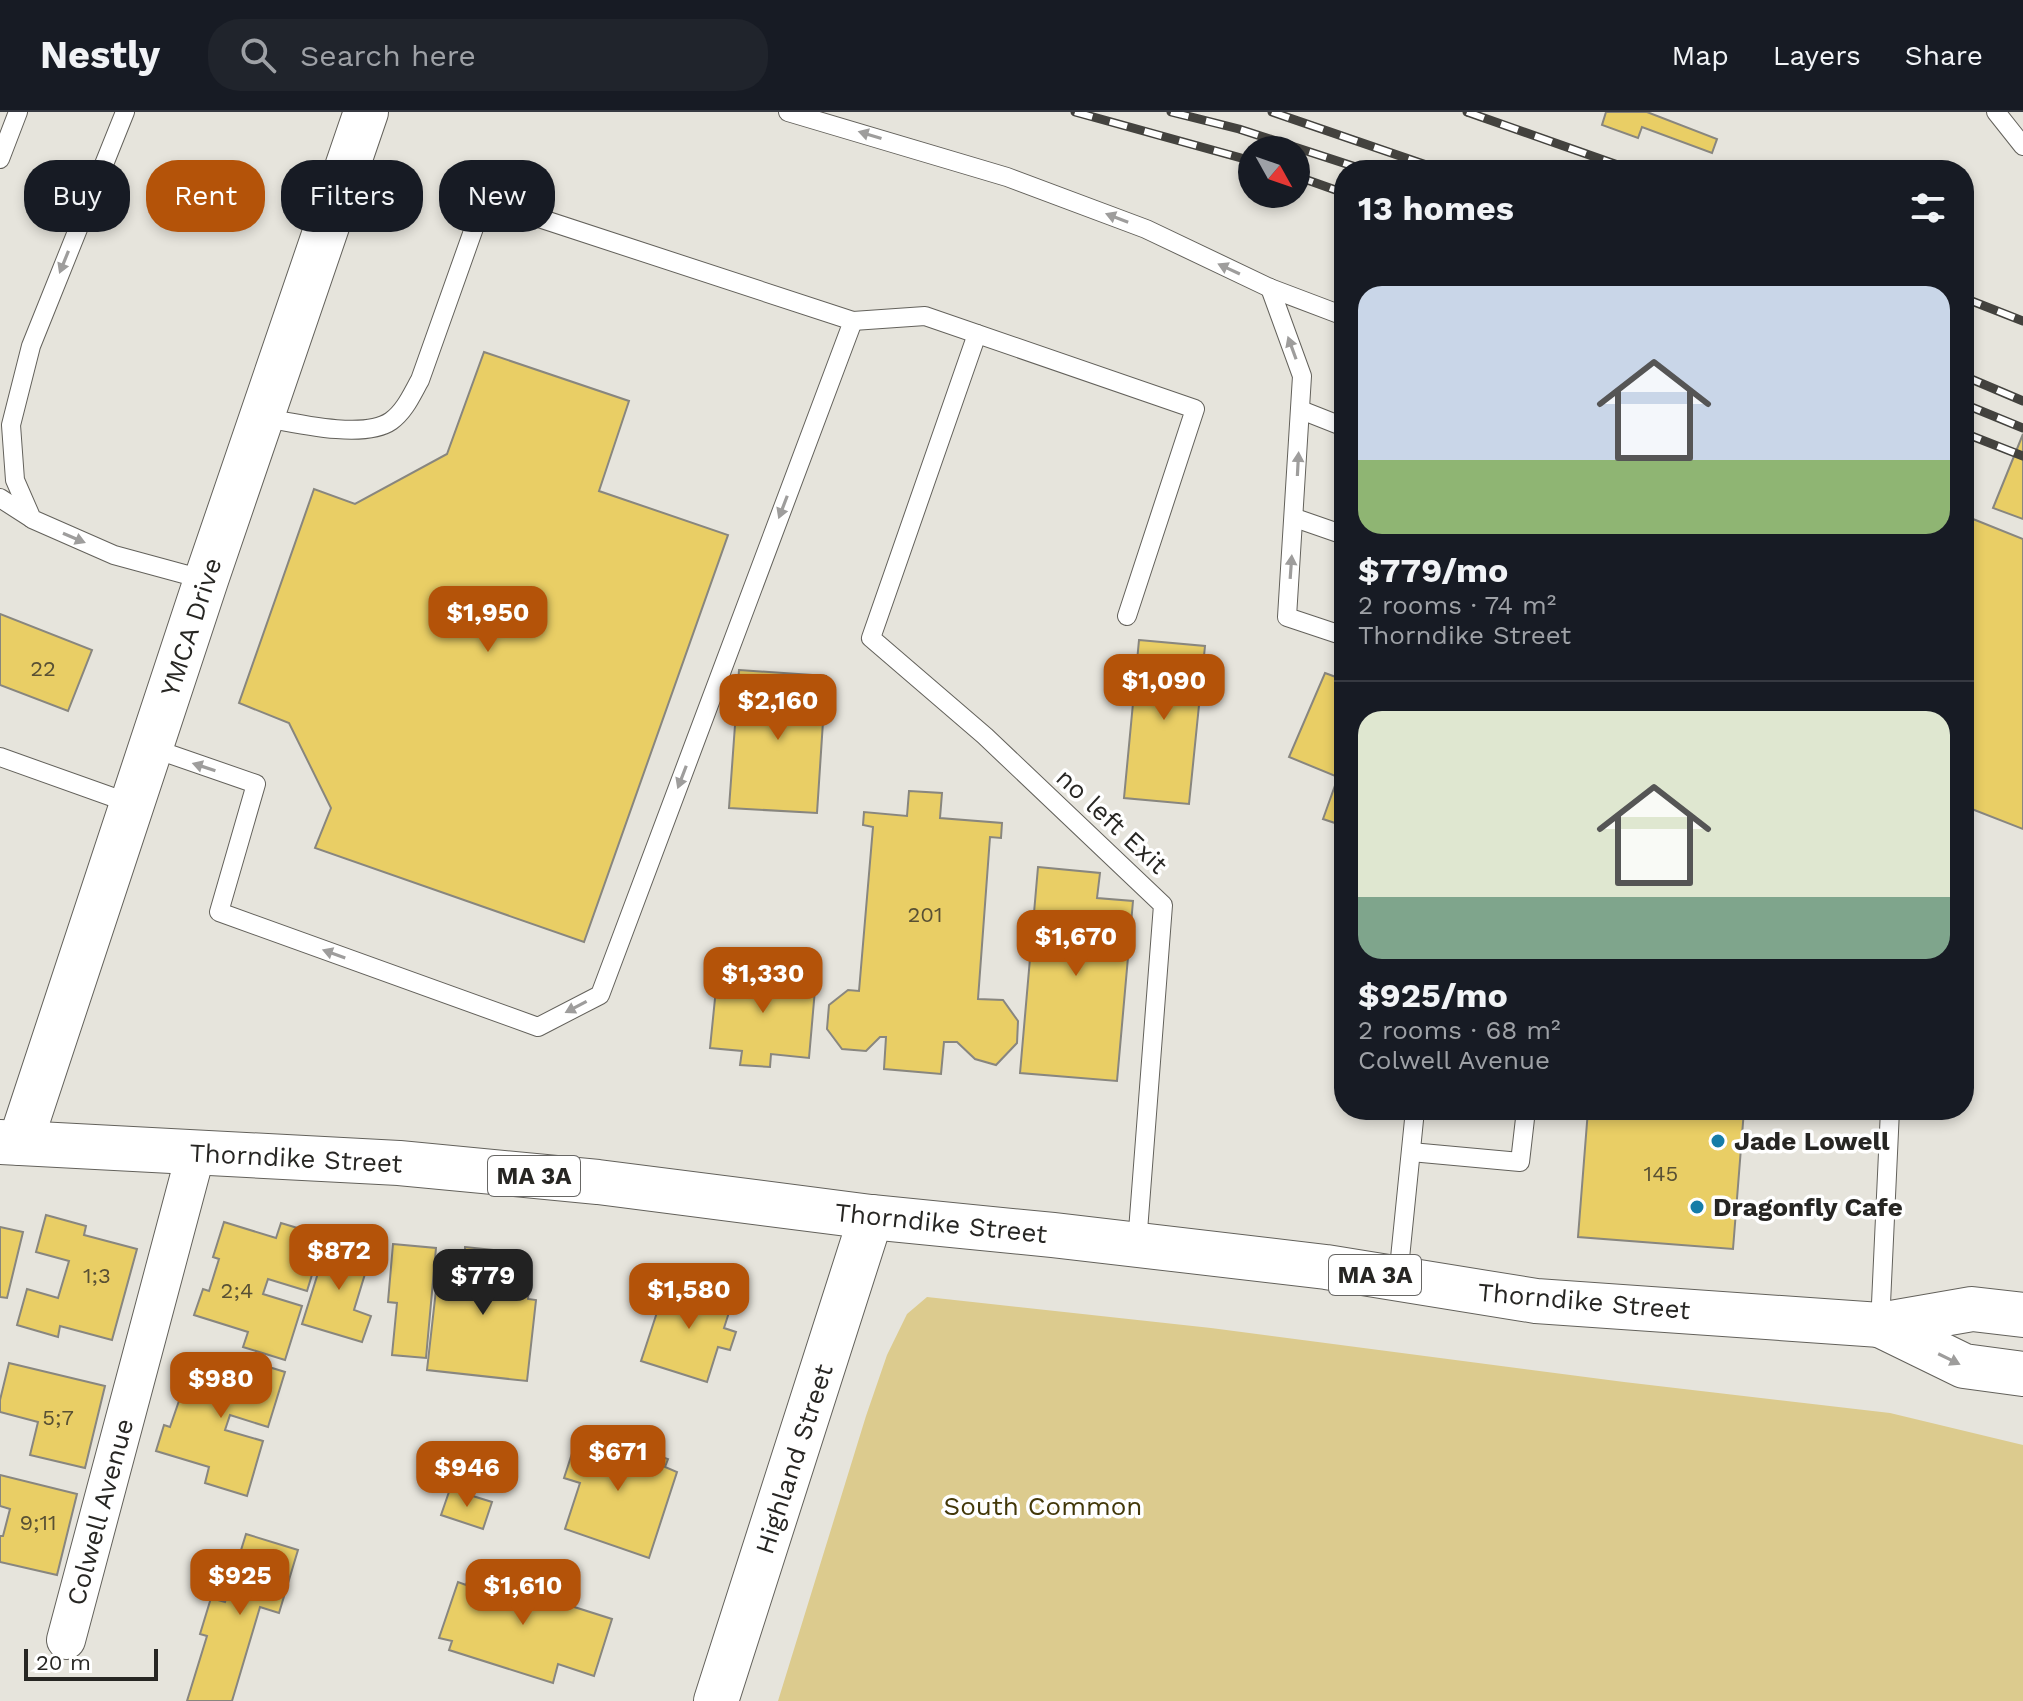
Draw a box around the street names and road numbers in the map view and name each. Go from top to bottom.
street label: YMCA Drive [154,554,228,700]
street label: no left Exit [1050,762,1174,880]
street label: Thorndike Street [189,1137,403,1179]
road number: MA 3A [488,1156,580,1196]
street label: Thorndike Street [833,1197,1049,1249]
road number: MA 3A [1329,1255,1421,1295]
street label: Thorndike Street [1476,1277,1692,1325]
street label: Highland Street [749,1360,839,1558]
street label: Colwell Avenue [61,1415,139,1609]

